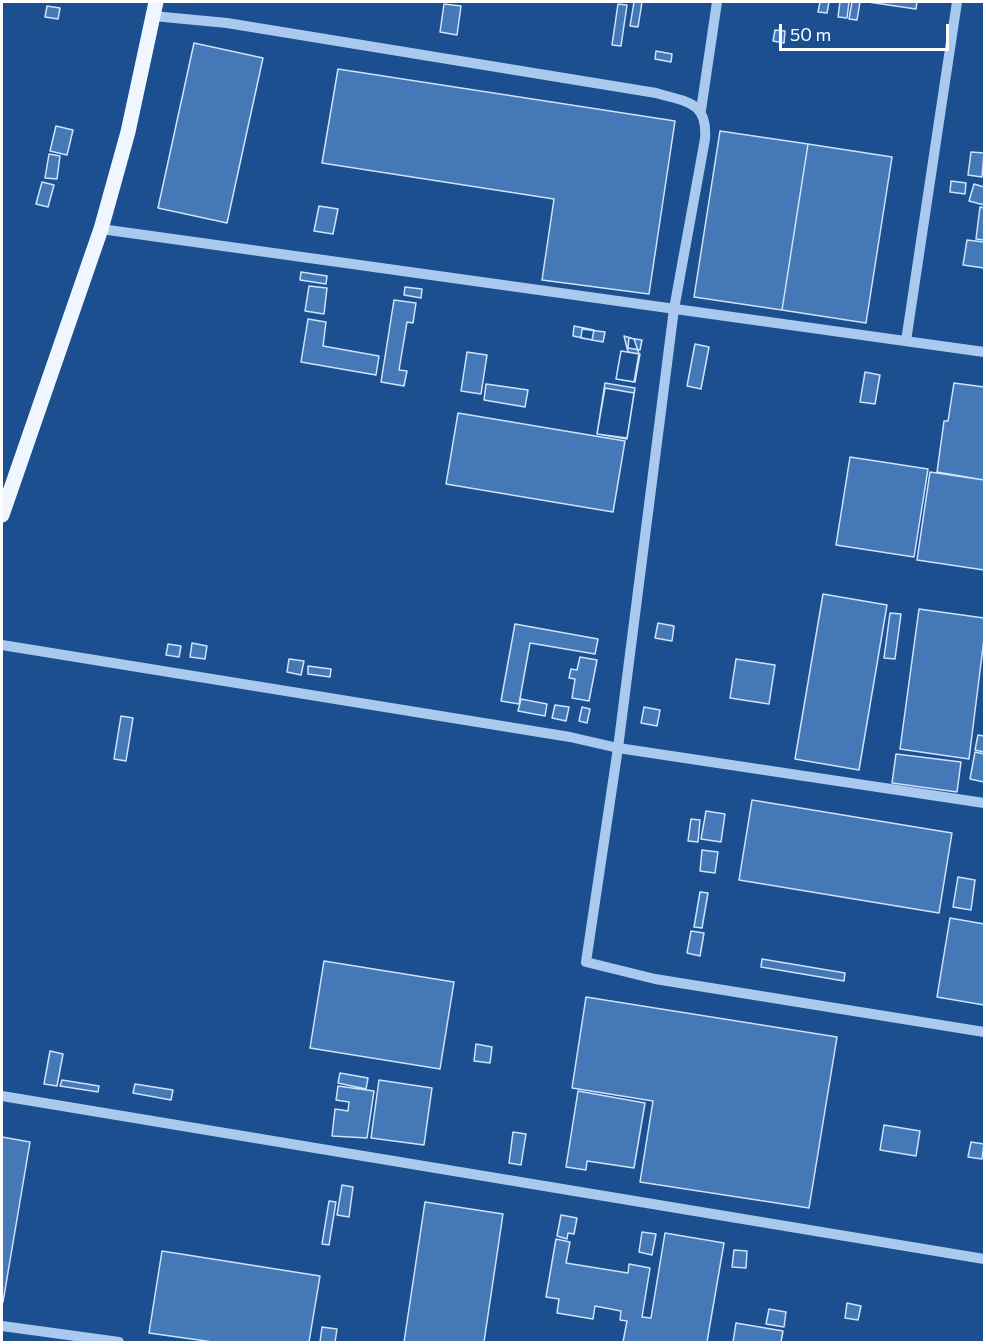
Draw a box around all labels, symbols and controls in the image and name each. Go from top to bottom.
scale bar [782,12,952,50]
text: 50 m [790,23,831,45]

